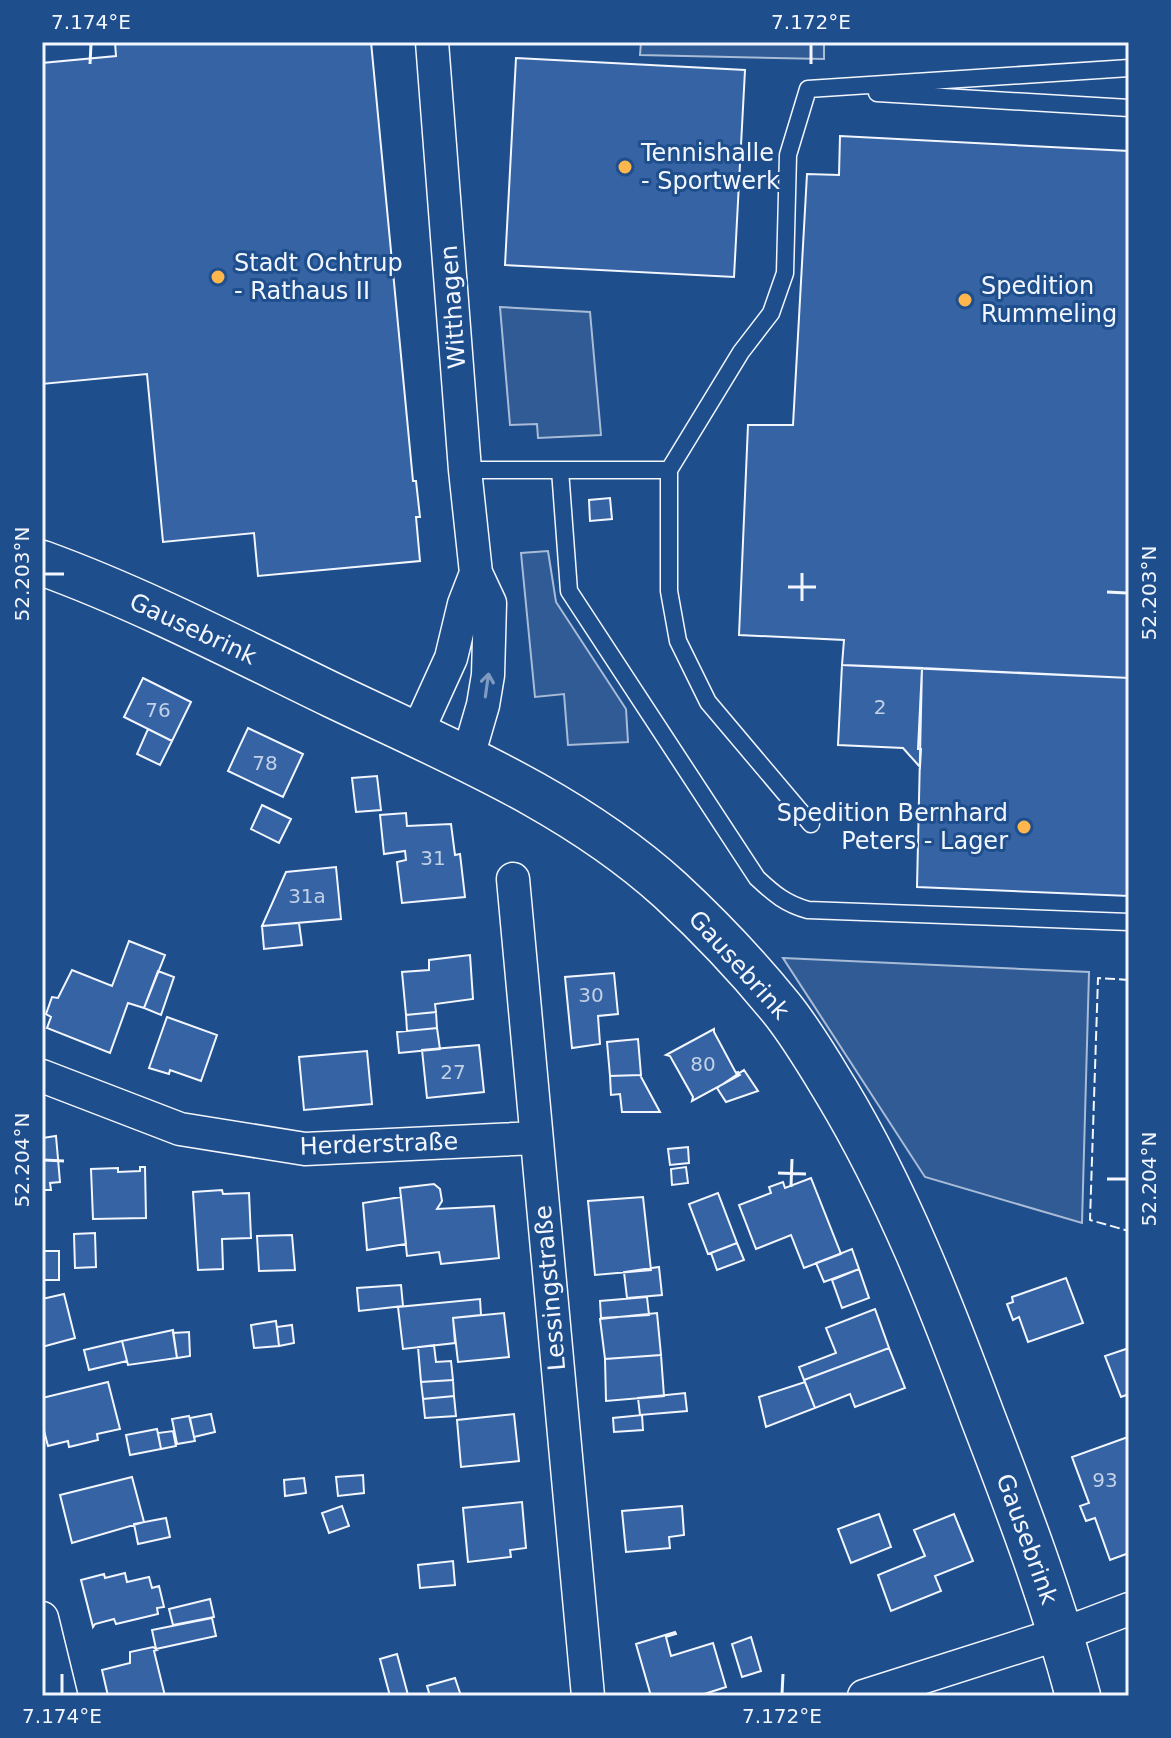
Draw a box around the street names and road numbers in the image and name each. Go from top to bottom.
street label: Witthagen [435,244,471,370]
street label: Gausebrink [125,587,261,671]
street label: Gausebrink [683,905,795,1025]
street label: Herderstraße [299,1127,459,1161]
street label: Lessingstraße [529,1204,571,1372]
street label: Gausebrink [990,1470,1064,1608]

